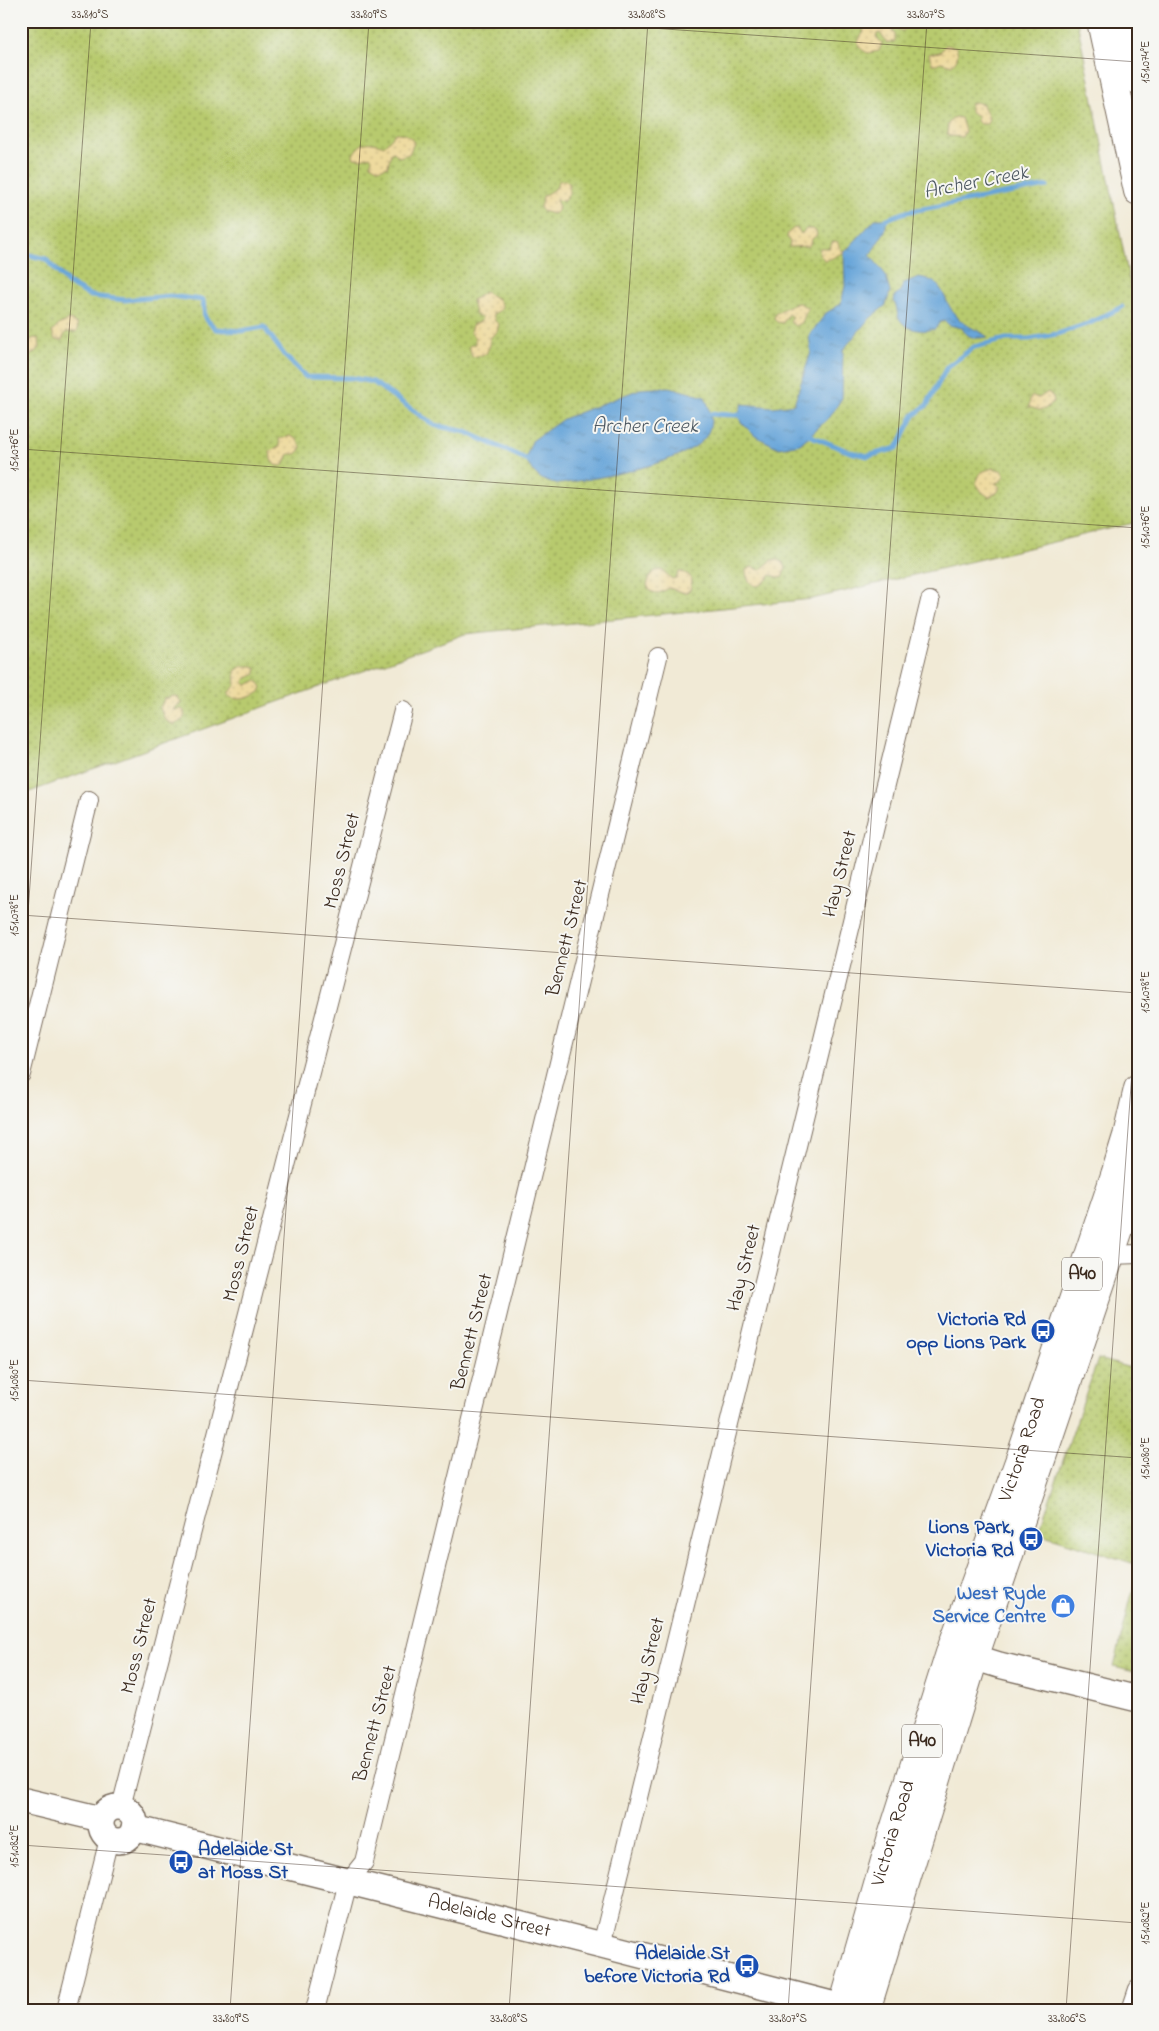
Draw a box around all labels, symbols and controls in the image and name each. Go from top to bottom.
text: 33.810°S [72,6,109,24]
text: 33.809°S [351,6,388,24]
text: 33.808°S [628,6,666,24]
text: 33.807°S [907,6,945,24]
text: 151.074°E [1137,41,1155,83]
water label: Archer Creek [921,158,1032,208]
water label: Archer Creek [592,412,699,442]
text: 151.076°E [6,429,24,471]
text: 151.076°E [1137,506,1155,548]
street label: Moss Street [317,810,369,912]
street label: Hay Street [816,827,866,921]
street label: Bennett Street [539,876,597,1001]
text: 151.078°E [6,894,24,936]
text: 151.078°E [1137,971,1155,1013]
street label: Moss Street [216,1203,268,1305]
street label: Hay Street [720,1221,770,1315]
road number: A40 [1062,1258,1102,1290]
street label: Bennett Street [444,1270,502,1395]
place label: Victoria Rd opp Lions Park [906,1306,1027,1358]
bus stop icon: Victoria Rd opp Lions Park [1030,1318,1056,1344]
text: 151.080°E [6,1359,24,1401]
street label: Victoria Road [991,1393,1054,1507]
text: 151.080°E [1137,1437,1155,1479]
place label: Lions Park, Victoria Rd [925,1514,1015,1566]
bus stop icon: Lions Park, Victoria Rd [1018,1526,1044,1552]
place label: West Ryde Service Centre [932,1580,1047,1632]
shop icon: West Ryde Service Centre [1050,1593,1076,1619]
street label: Moss Street [114,1595,166,1697]
street label: Hay Street [624,1614,674,1708]
street label: Bennett Street [346,1662,406,1787]
road number: A40 [902,1724,942,1758]
street label: Victoria Road [864,1777,923,1891]
text: 151.082°E [6,1824,24,1868]
place label: Adelaide St at Moss St [198,1836,293,1888]
bus stop icon: Adelaide St at Moss St [168,1849,194,1875]
street label: Adelaide Street [424,1887,554,1946]
text: 151.082°E [1137,1901,1155,1945]
place label: Adelaide St before Victoria Rd [584,1940,731,1992]
bus stop icon: Adelaide St before Victoria Rd [734,1953,760,1979]
text: 33.809°S [213,2010,250,2028]
text: 33.808°S [490,2010,528,2028]
text: 33.807°S [769,2010,807,2028]
text: 33.806°S [1048,2010,1086,2028]

